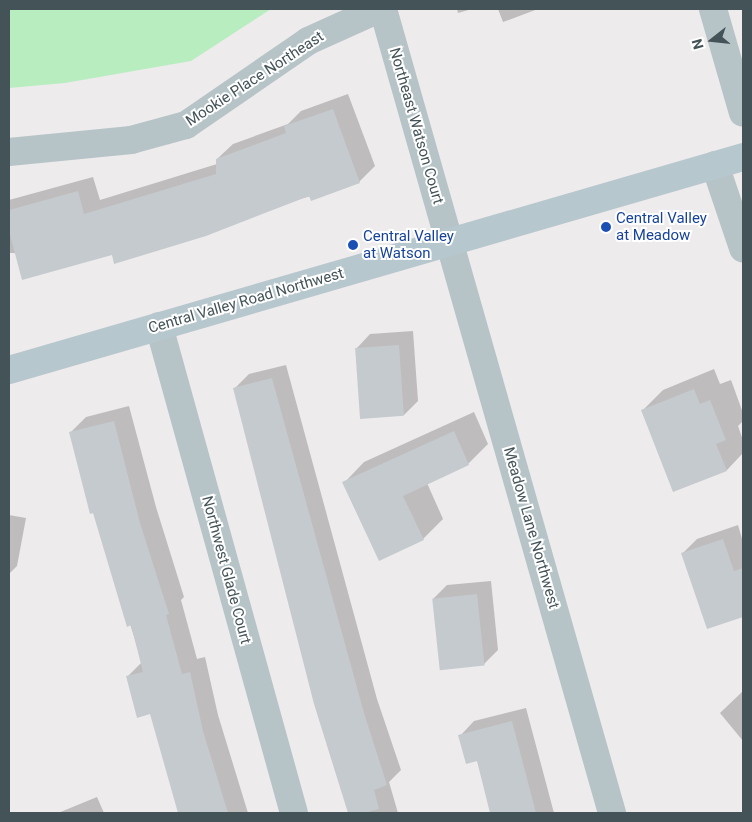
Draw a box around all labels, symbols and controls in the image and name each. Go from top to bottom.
north arrow [687,15,737,65]
street label: Mookie Place Northeast [183,28,327,130]
text: N [689,37,707,51]
street label: Northeast Watson Court [385,46,447,206]
place label: Central Valley at Meadow [616,209,707,244]
marker: Central Valley at Meadow [600,221,612,233]
place label: Central Valley at Watson [363,227,454,262]
marker: Central Valley at Watson [347,239,359,251]
street label: Central Valley Road Northwest [146,264,346,338]
street label: Meadow Lane Northwest [499,445,563,611]
street label: Northwest Glade Court [198,494,254,646]

